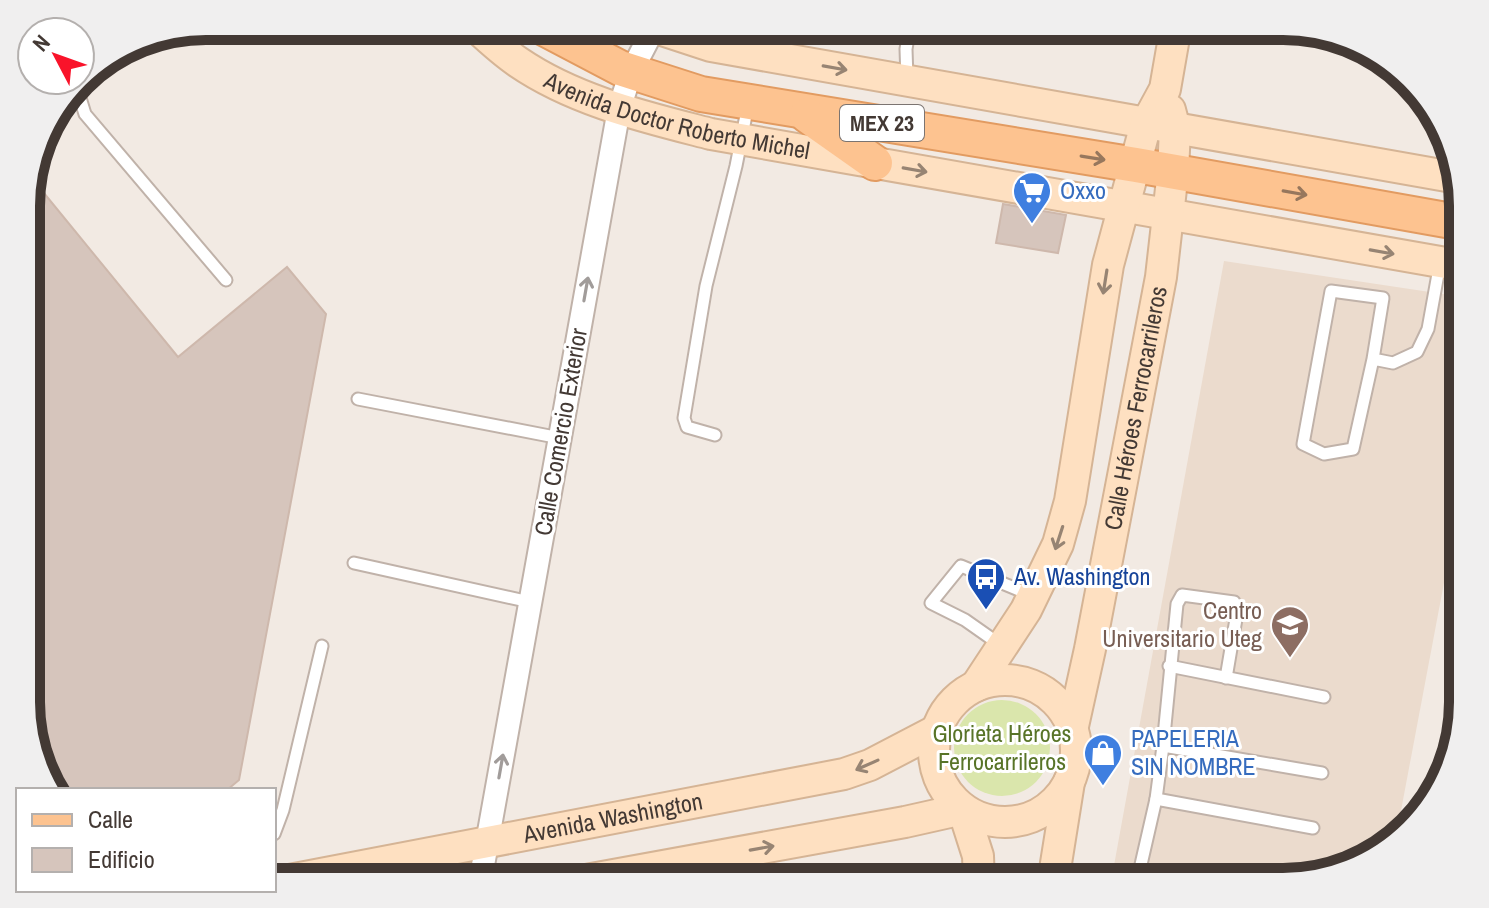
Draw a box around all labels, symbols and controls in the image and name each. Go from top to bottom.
north arrow [16,16,96,96]
text: N [25,28,57,58]
one-way arrow [822,61,847,76]
street label: Avenida Doctor Roberto Michel [538,63,812,166]
road number: MEX 23 [840,105,924,141]
one-way arrow [1080,151,1105,166]
one-way arrow [901,163,927,178]
supermarket icon: Oxxo [1011,170,1053,225]
place label: Oxxo [1060,174,1106,206]
one-way arrow [1282,186,1308,201]
one-way arrow [1369,245,1394,260]
one-way arrow [1097,269,1112,295]
one-way arrow [580,277,595,303]
street label: Calle Héroes Ferrocarrileros [1096,283,1174,533]
street label: Calle Comercio Exterior [526,325,594,538]
one-way arrow [1051,525,1066,550]
bus stop icon: Av. Washington [965,556,1007,611]
place label: Av. Washington [1013,560,1150,592]
place label: Centro Universitario Uteg [1102,594,1262,654]
school or university icon: Centro Universitario Uteg [1269,604,1311,659]
park label: Glorieta Héroes Ferrocarrileros [933,717,1071,777]
place label: PAPELERIA SIN NOMBRE [1131,722,1256,782]
shop icon: PAPELERIA SIN NOMBRE [1082,732,1124,787]
one-way arrow [494,753,509,779]
one-way arrow [856,758,880,773]
street label: Avenida Washington [519,784,705,850]
legend [16,788,276,892]
text: Calle [88,803,133,835]
one-way arrow [749,840,774,855]
text: Edificio [88,843,155,875]

